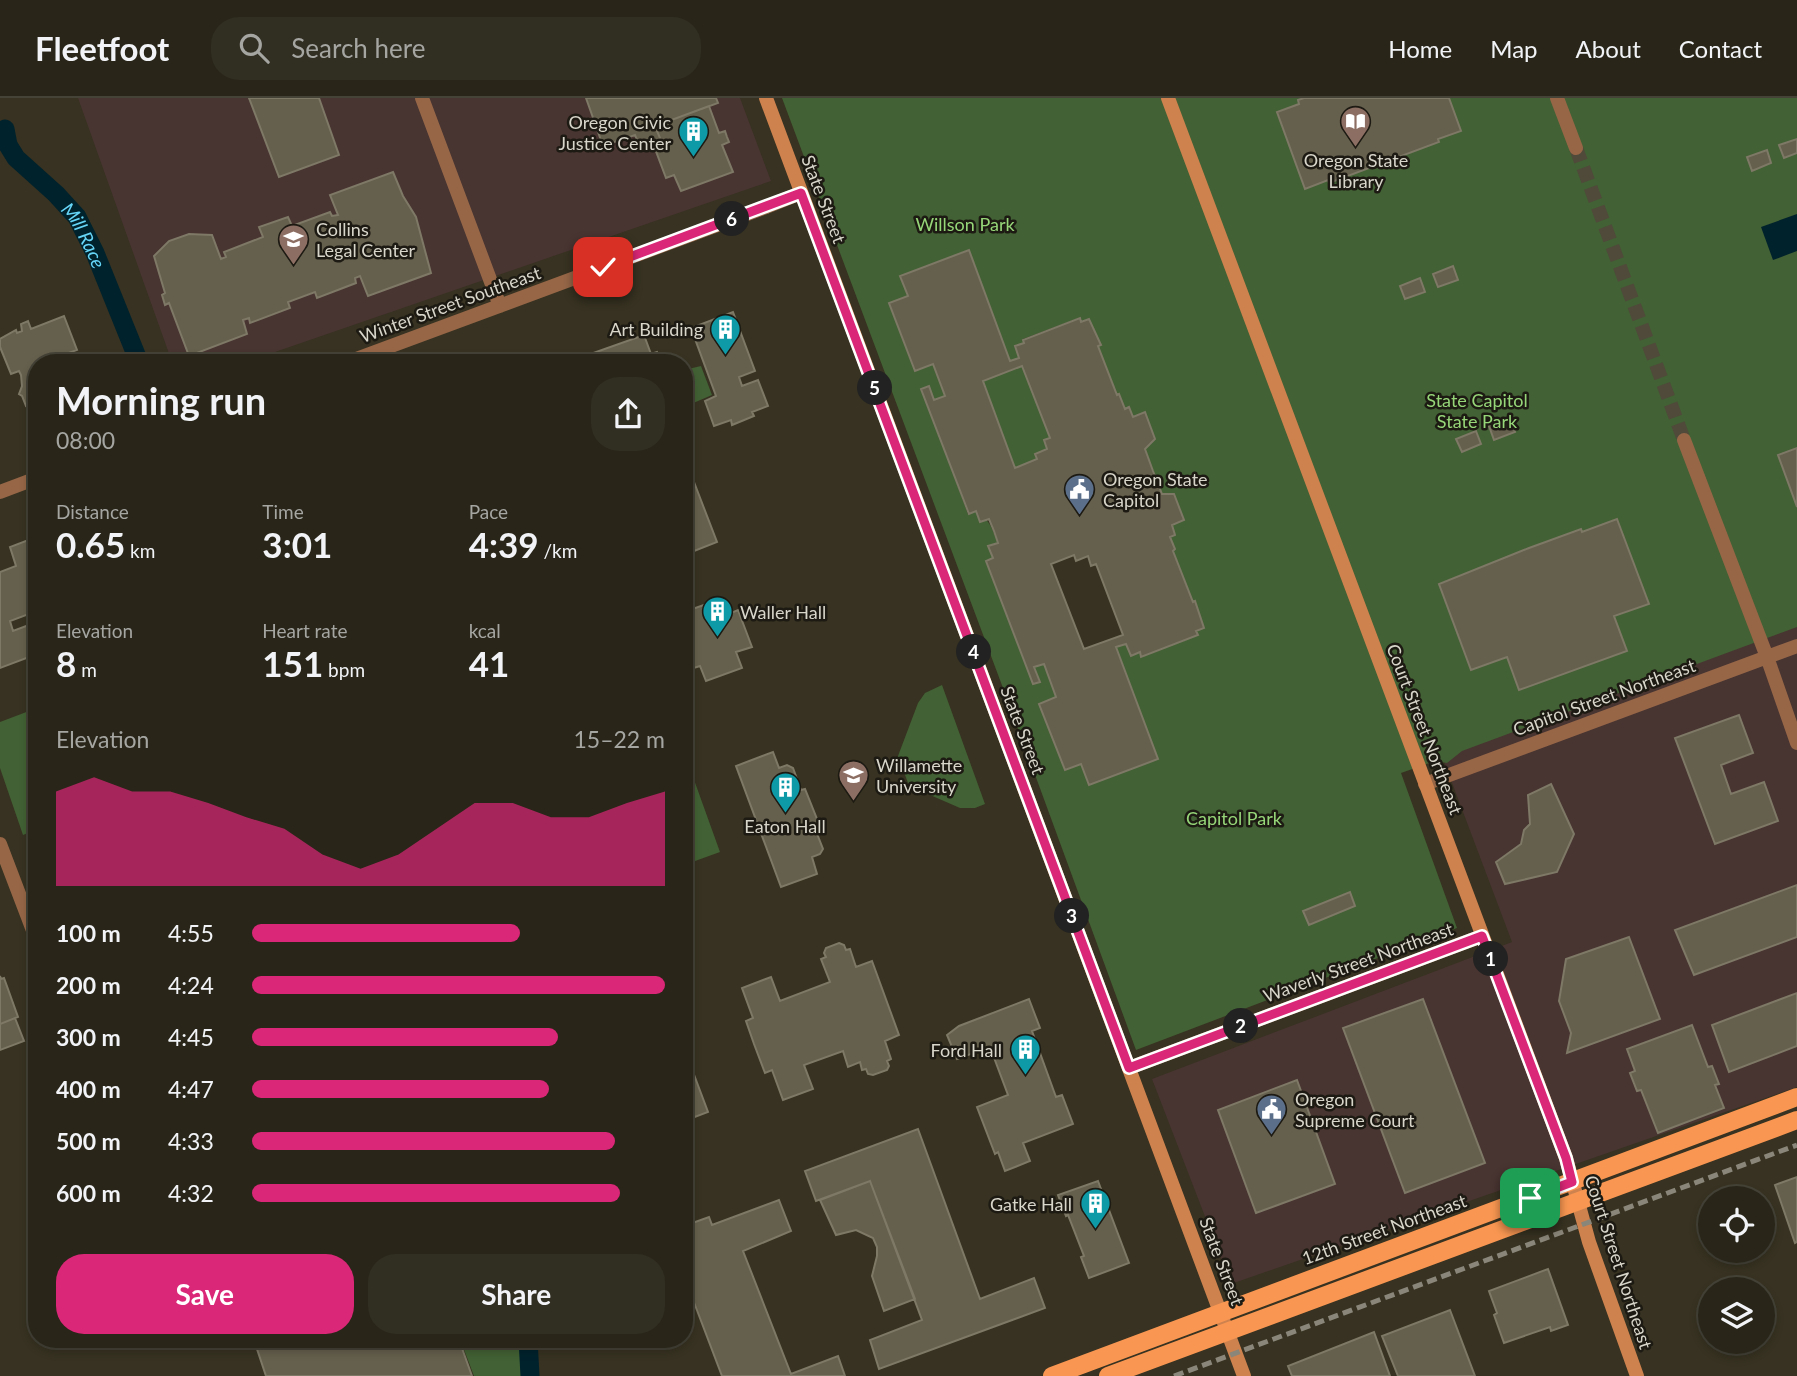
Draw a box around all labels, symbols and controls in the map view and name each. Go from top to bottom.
search box [211,17,701,80]
text: Fleetfoot [35,28,169,68]
icon: search [235,29,273,67]
text: Search here [291,32,425,64]
text: Home [1388,34,1452,63]
text: Map [1490,34,1538,63]
text: About [1576,34,1641,63]
text: Contact [1679,34,1762,63]
library icon: Oregon State Library [1339,105,1373,149]
place label: Oregon Civic Justice Center [558,111,671,154]
building icon: Oregon Civic Justice Center [677,115,711,159]
place label: Oregon State Library [1304,149,1408,192]
street label: State Street [797,152,851,247]
water label: Mill Race [58,197,111,271]
pin: 6 [714,202,750,236]
text: 6 [726,207,737,230]
park label: Willson Park [915,213,1015,235]
place label: Collins Legal Center [316,218,415,261]
school or university icon: Collins Legal Center [276,222,310,266]
pin [573,237,633,297]
icon: check [584,248,622,286]
street label: Winter Street Southeast [357,261,544,347]
building icon: Art Building [709,312,743,356]
place label: Art Building [609,318,703,340]
pin: 5 [858,370,892,406]
text: 5 [869,376,880,399]
text: Morning run [56,377,266,423]
button: share [591,377,665,451]
park label: State Capitol State Park [1426,389,1528,432]
text: 08:00 [56,426,115,454]
place label: Oregon State Capitol [1103,468,1208,511]
public building icon: Oregon State Capitol [1063,472,1097,516]
text: Distance [56,500,129,523]
text: Time [262,500,304,523]
text: Pace [469,500,508,523]
text: 0.65 [56,523,125,565]
text: 3:01 [262,523,332,565]
text: 4:39 [469,523,539,565]
text: km [125,539,155,562]
text: /km [539,539,577,562]
building icon: Waller Hall [700,595,734,639]
place label: Waller Hall [740,601,826,623]
text: Elevation [56,619,133,642]
text: Heart rate [262,619,348,642]
text: kcal [469,619,501,642]
pin: 4 [956,634,992,670]
text: 4 [968,640,979,663]
street label: Court Street Northeast [1382,641,1468,818]
text: 8 [56,642,76,684]
text: 151 [262,642,323,684]
text: 41 [469,642,509,684]
street label: Capitol Street Northeast [1510,654,1699,740]
text: m [76,658,97,681]
text: bpm [323,658,365,681]
street label: State Street [996,683,1050,778]
text: Elevation [56,725,149,753]
text: 15–22 m [573,725,665,753]
place label: Willamette University [876,754,962,797]
school or university icon: Willamette University [836,758,870,802]
building icon: Eaton Hall [768,771,802,815]
park label: Capitol Park [1186,807,1283,829]
place label: Eaton Hall [744,815,826,837]
pin: 3 [1054,898,1090,934]
text: 3 [1066,904,1077,927]
street label: Waverly Street Northeast [1260,917,1457,1007]
text: 100 m [56,919,121,947]
text: 4:55 [168,919,214,947]
pin: 1 [1474,942,1508,976]
text: 1 [1485,947,1496,970]
text: 200 m [56,971,121,999]
text: 4:24 [168,971,214,999]
pin: 2 [1224,1009,1258,1044]
text: 2 [1235,1014,1246,1037]
text: 300 m [56,1023,121,1051]
text: 4:45 [168,1023,214,1051]
building icon: Ford Hall [1008,1033,1042,1077]
place label: Ford Hall [931,1039,1002,1061]
text: 400 m [56,1075,121,1103]
text: 4:47 [168,1075,214,1103]
place label: Oregon Supreme Court [1295,1088,1415,1131]
public building icon: Oregon Supreme Court [1255,1092,1289,1136]
text: 500 m [56,1127,121,1155]
text: 4:33 [168,1127,214,1155]
pin [1500,1168,1560,1228]
street label: Court Street Northeast [1581,1172,1658,1352]
text: 600 m [56,1179,121,1207]
text: 4:32 [168,1179,214,1207]
icon: arrive [1511,1179,1549,1217]
map controls [1698,1186,1775,1354]
button: locate [1698,1186,1775,1263]
building icon: Gatke Hall [1078,1187,1112,1231]
street label: 12th Street Northeast [1299,1189,1470,1269]
place label: Gatke Hall [990,1193,1072,1215]
street label: State Street [1195,1214,1249,1309]
button: Save [56,1254,354,1334]
button: Share [368,1254,665,1334]
button: layers [1698,1277,1775,1354]

